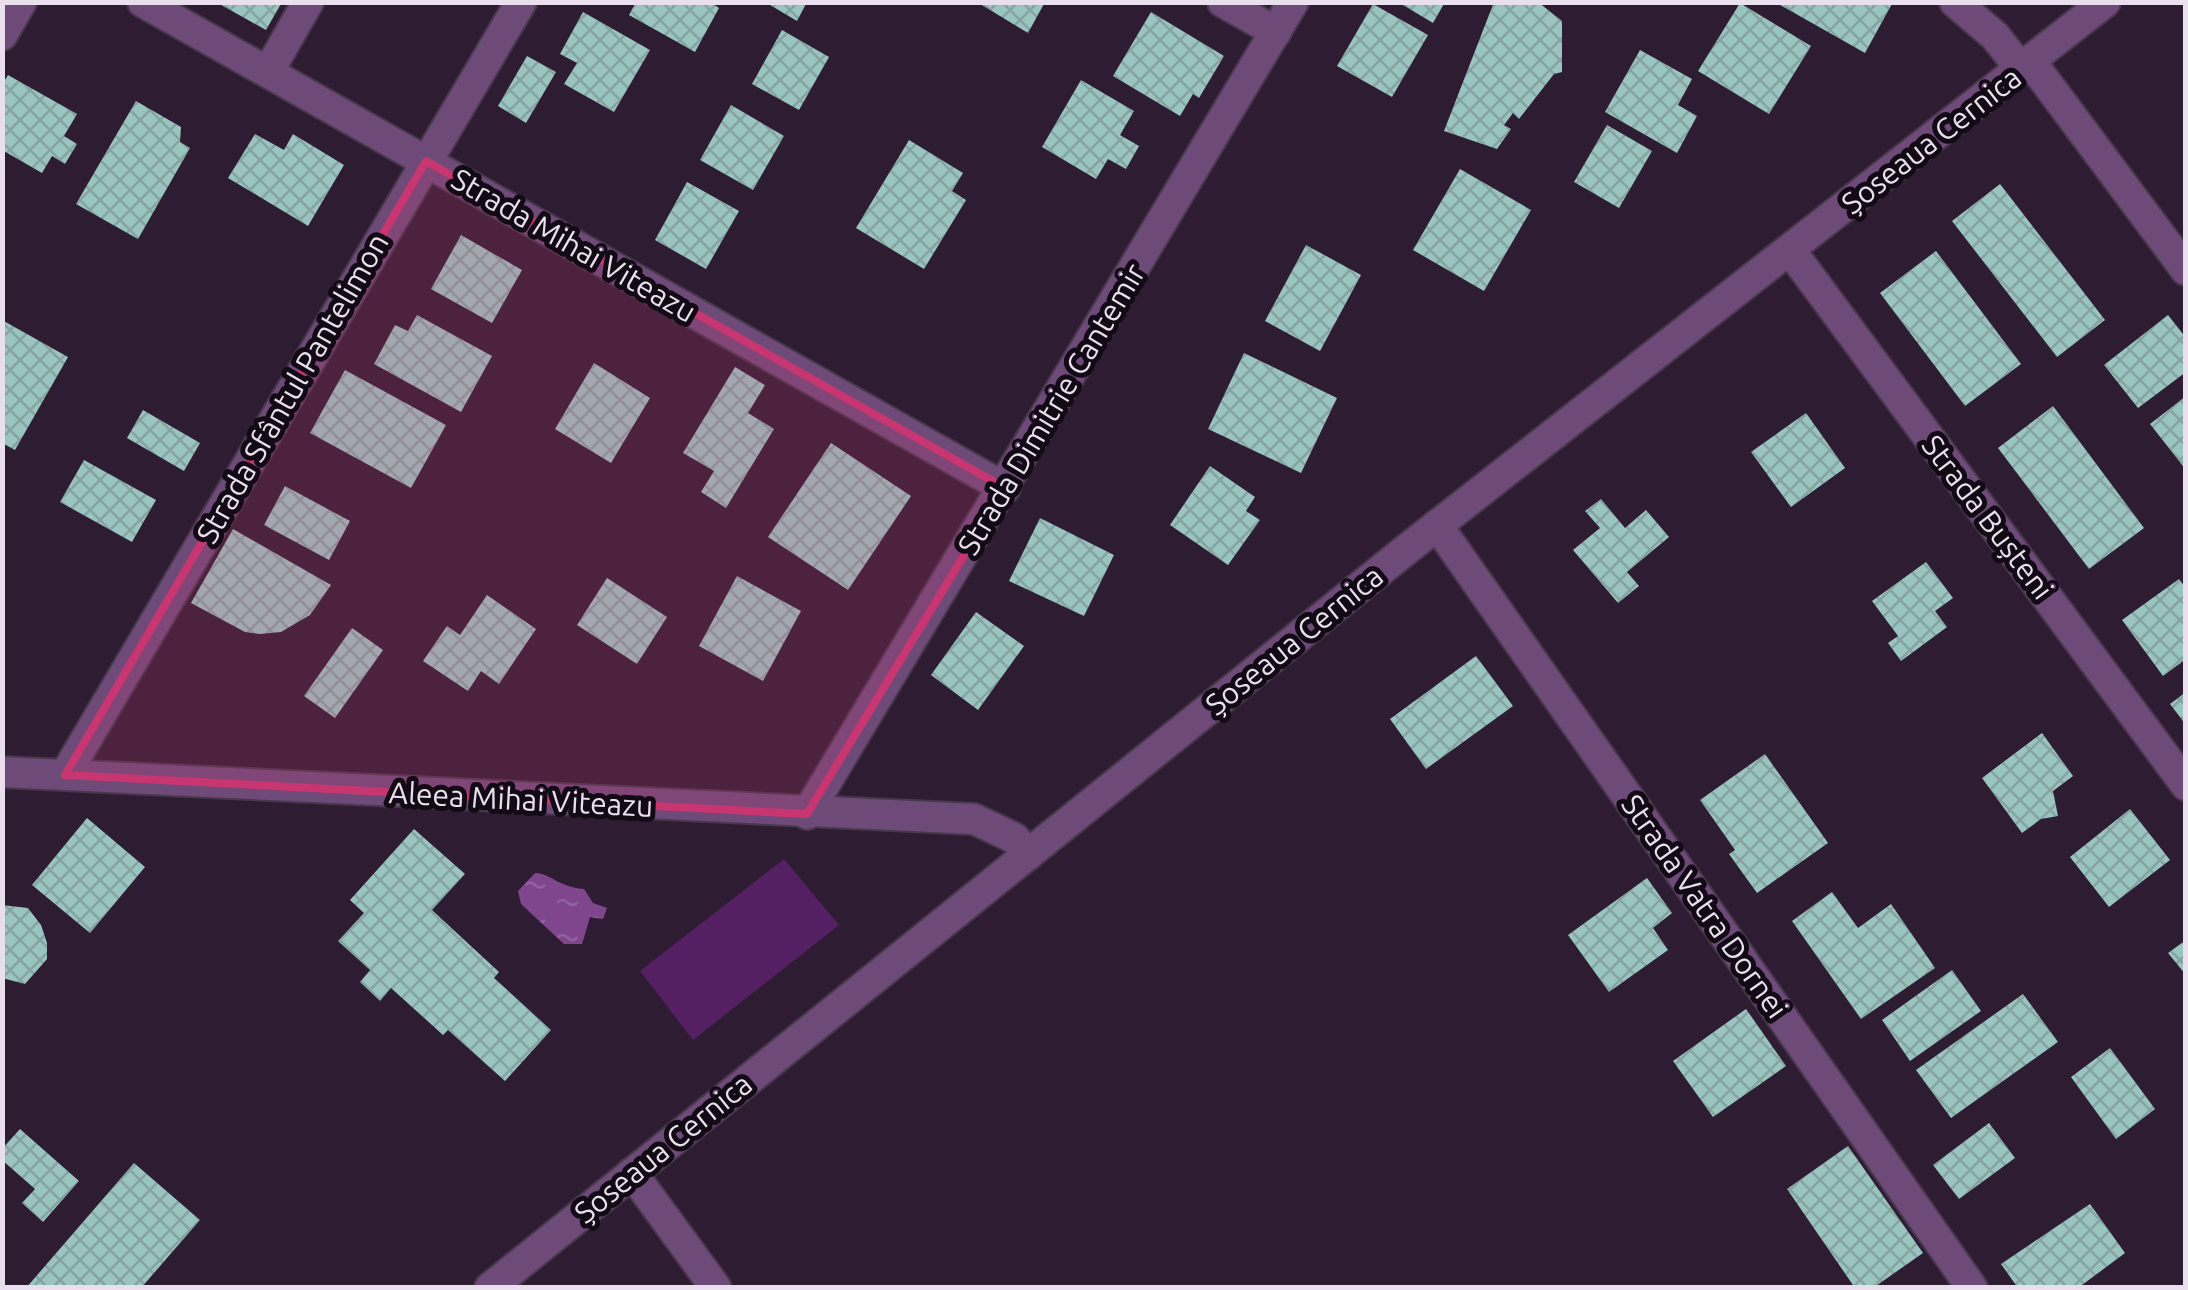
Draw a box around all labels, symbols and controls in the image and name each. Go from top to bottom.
street label: Șoseaua Cernica [1835,60,2027,220]
street label: Strada Mihai Viteazu [446,161,702,329]
street label: Strada Sfântul Pantelimon [189,227,395,549]
street label: Strada Dimitrie Cantemir [951,257,1152,561]
street label: Strada Bușteni [1915,428,2061,606]
street label: Șoseaua Cernica [1199,558,1389,722]
street label: Aleea Mihai Viteazu [388,775,654,823]
street label: Strada Vatra Dornei [1615,788,1795,1024]
street label: Șoseaua Cernica [568,1066,758,1230]

